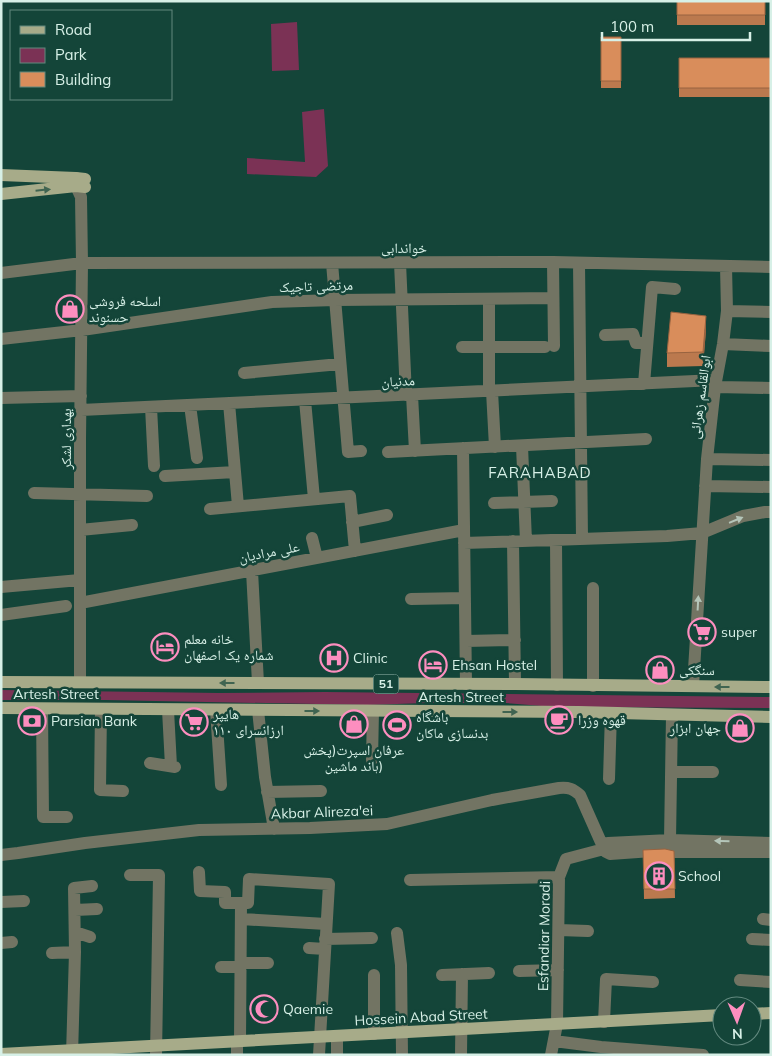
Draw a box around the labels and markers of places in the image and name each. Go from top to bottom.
place label: اسلحه فروشی حسنوند [89,292,161,326]
shop icon: اسلحه فروشی حسنوند [55,294,85,324]
supermarket icon: super [687,617,717,647]
place label: super [721,623,758,641]
place label: خانه معلم شماره یک اصفهان [184,630,273,664]
hotel icon: خانه معلم شماره یک اصفهان [150,632,180,662]
hospital icon: Clinic [319,643,349,673]
place label: Clinic [353,649,388,667]
hotel icon: Ehsan Hostel [418,650,448,680]
shop icon: سنگکی [645,655,675,685]
place label: Ehsan Hostel [452,656,537,674]
place label: سنگکی [679,661,715,679]
place label: هایپر ارزانسرای ۱۱۰ [212,705,284,739]
cafe icon: قهوه وزرا [544,705,574,735]
bank icon: Parsian Bank [17,706,47,736]
supermarket icon: هایپر ارزانسرای ۱۱۰ [179,707,209,737]
place label: باشگاه بدنسازی ماکان [416,708,489,742]
shop icon: عرفان اسپرت(پخش باند ماشین) [339,709,369,739]
sports icon: باشگاه بدنسازی ماکان [382,710,412,740]
place label: قهوه وزرا [578,711,626,729]
place label: Parsian Bank [51,712,138,730]
shop icon: جهان ابزار [725,713,755,743]
place label: جهان ابزار [669,719,721,737]
place label: عرفان اسپرت(پخش باند ماشین) [304,741,404,775]
building icon: School [644,861,674,891]
place label: School [678,867,721,885]
mosque icon: Qaemie [249,994,279,1024]
place label: Qaemie [283,1000,333,1018]

